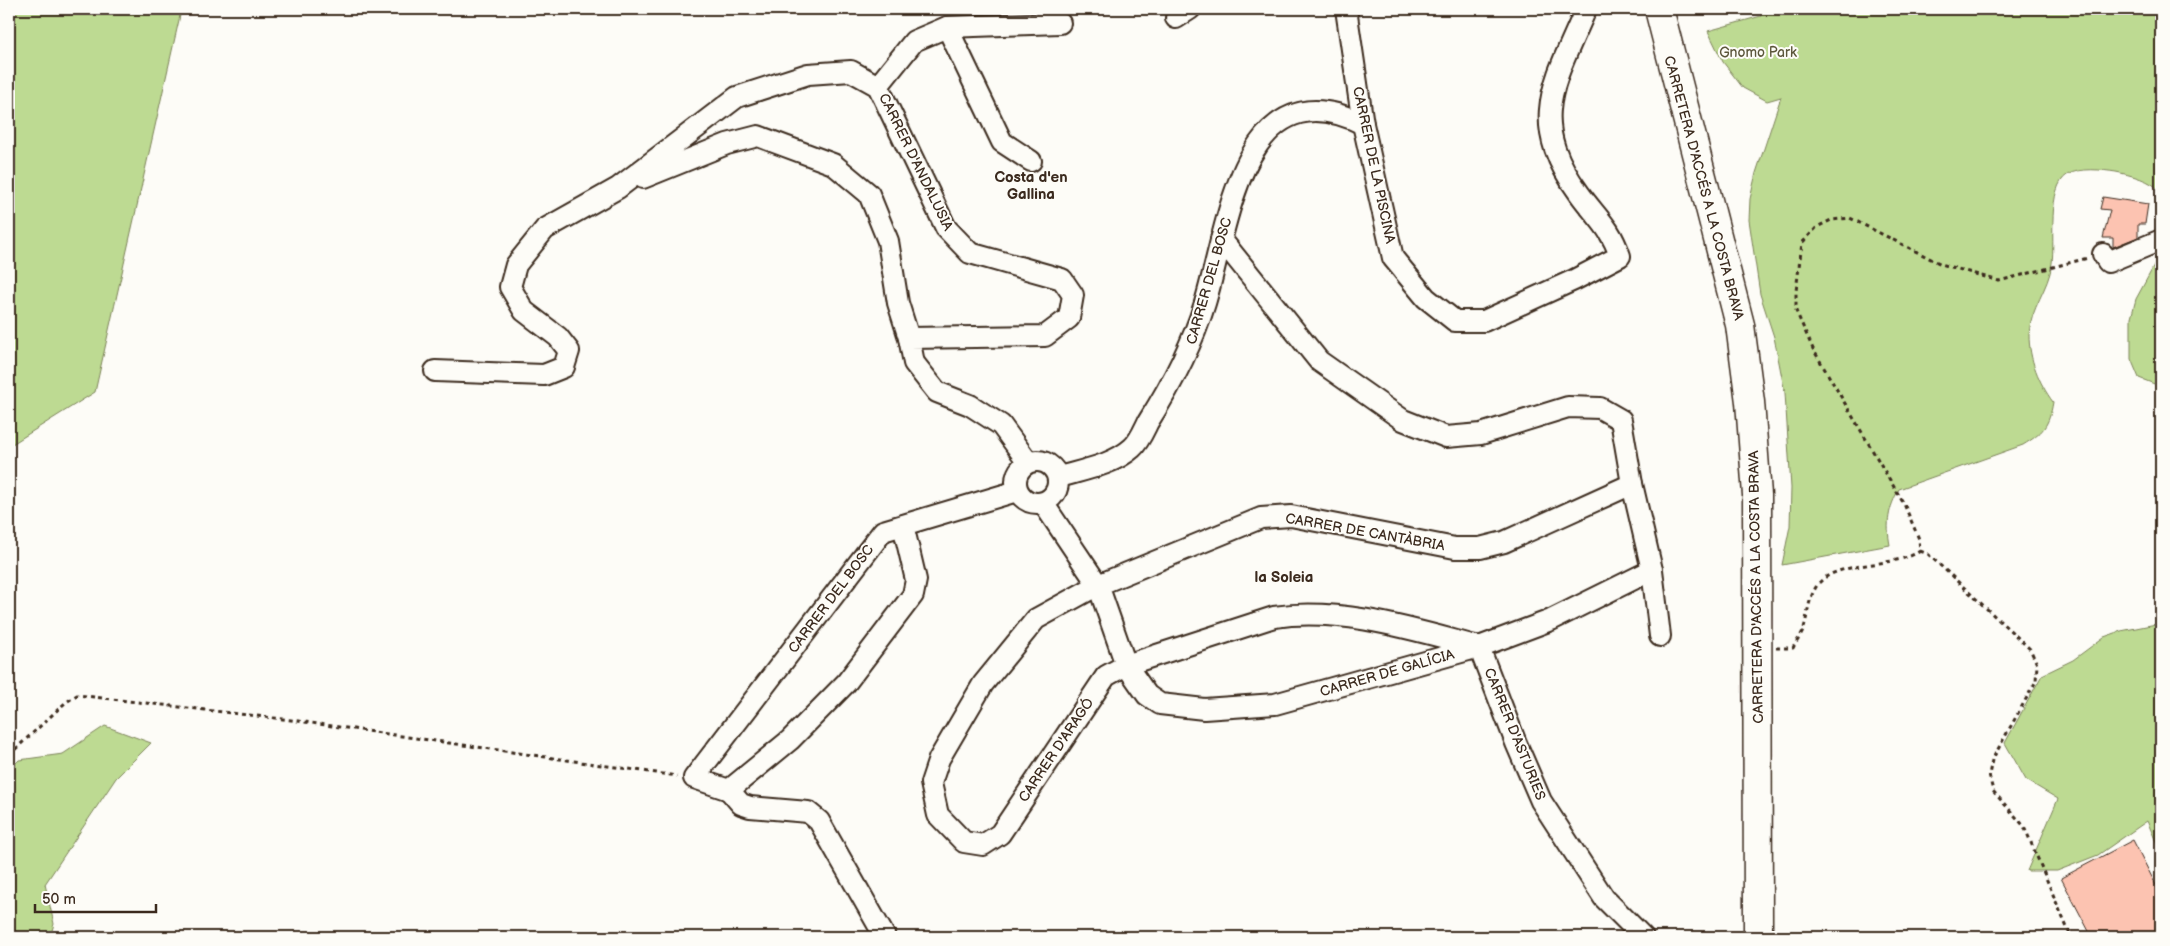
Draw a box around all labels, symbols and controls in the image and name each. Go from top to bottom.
park label: Gnomo Park [1719,44,1797,61]
street label: CARRETERA D'ACCÉS A LA COSTA BRAVA [1660,54,1749,323]
street label: CARRER DE LA PISCINA [1349,85,1399,245]
street label: CARRER D'ANDALUSIA [875,90,957,234]
district label: Costa d'en Gallina [994,168,1068,204]
street label: CARRER DEL BOSC [1183,216,1235,346]
street label: CARRETERA D'ACCÉS A LA COSTA BRAVA [1744,450,1767,724]
street label: CARRER DE CANTÀBRIA [1284,509,1447,554]
street label: CARRER DEL BOSC [785,541,877,657]
district label: la Soleia [1255,568,1313,587]
street label: CARRER DE GALÍCIA [1318,645,1456,700]
street label: CARRER D'ASTURIES [1481,665,1549,803]
street label: CARRER D'ARAGÓ [1014,694,1097,805]
scale bar [35,881,156,913]
text: 50 m [42,890,76,909]

